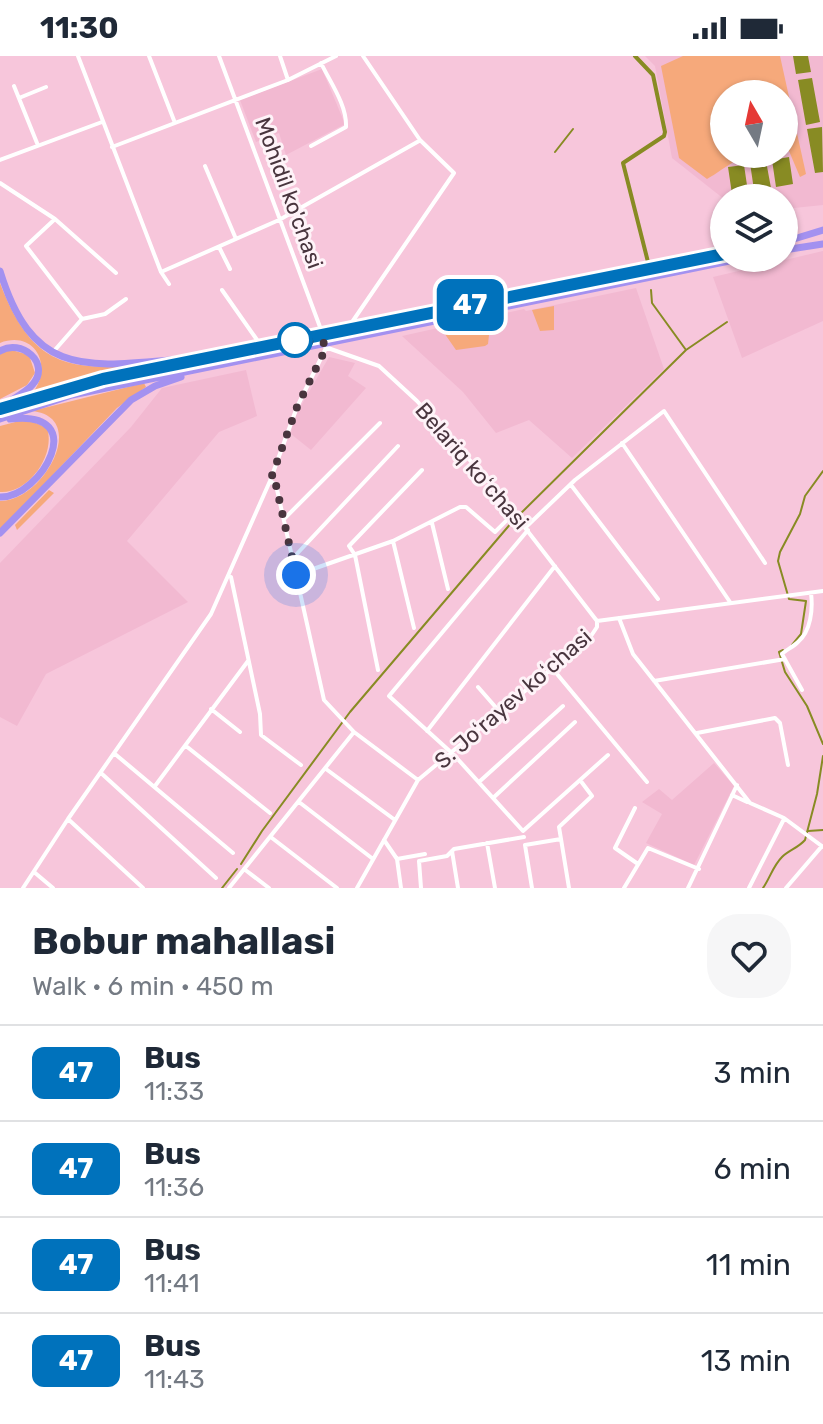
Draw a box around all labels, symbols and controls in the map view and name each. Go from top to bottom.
text: 11:30 [40,10,119,46]
north arrow [710,80,798,168]
map controls [710,80,798,272]
street label: Mohidil ko'chasi [249,114,329,272]
button: layers [710,184,798,272]
line badge: 47 [434,279,506,331]
text: 47 [453,288,487,321]
unlabelled marker [278,323,312,357]
street label: Belariq koʻchasi [410,397,534,535]
your location [276,555,316,595]
street label: S. Joʻrayev koʻchasi [429,623,597,775]
button: heart [707,914,791,998]
text: Bobur mahallasi [32,918,335,964]
text: Walk · 6 min · 450 m [32,971,274,1002]
text: Bus [144,1040,201,1076]
text: 3 min [714,1055,791,1091]
text: 47 [59,1056,93,1089]
text: 11:33 [144,1076,204,1107]
text: Bus [144,1136,201,1172]
text: 6 min [713,1151,791,1187]
text: 47 [59,1152,93,1185]
text: 11:36 [144,1172,204,1203]
text: Bus [144,1232,201,1268]
text: 11 min [706,1247,791,1283]
text: 47 [59,1248,93,1281]
text: 11:41 [144,1268,200,1299]
text: Bus [144,1328,201,1364]
text: 13 min [701,1343,791,1379]
text: 47 [59,1344,93,1377]
text: 11:43 [144,1364,205,1395]

